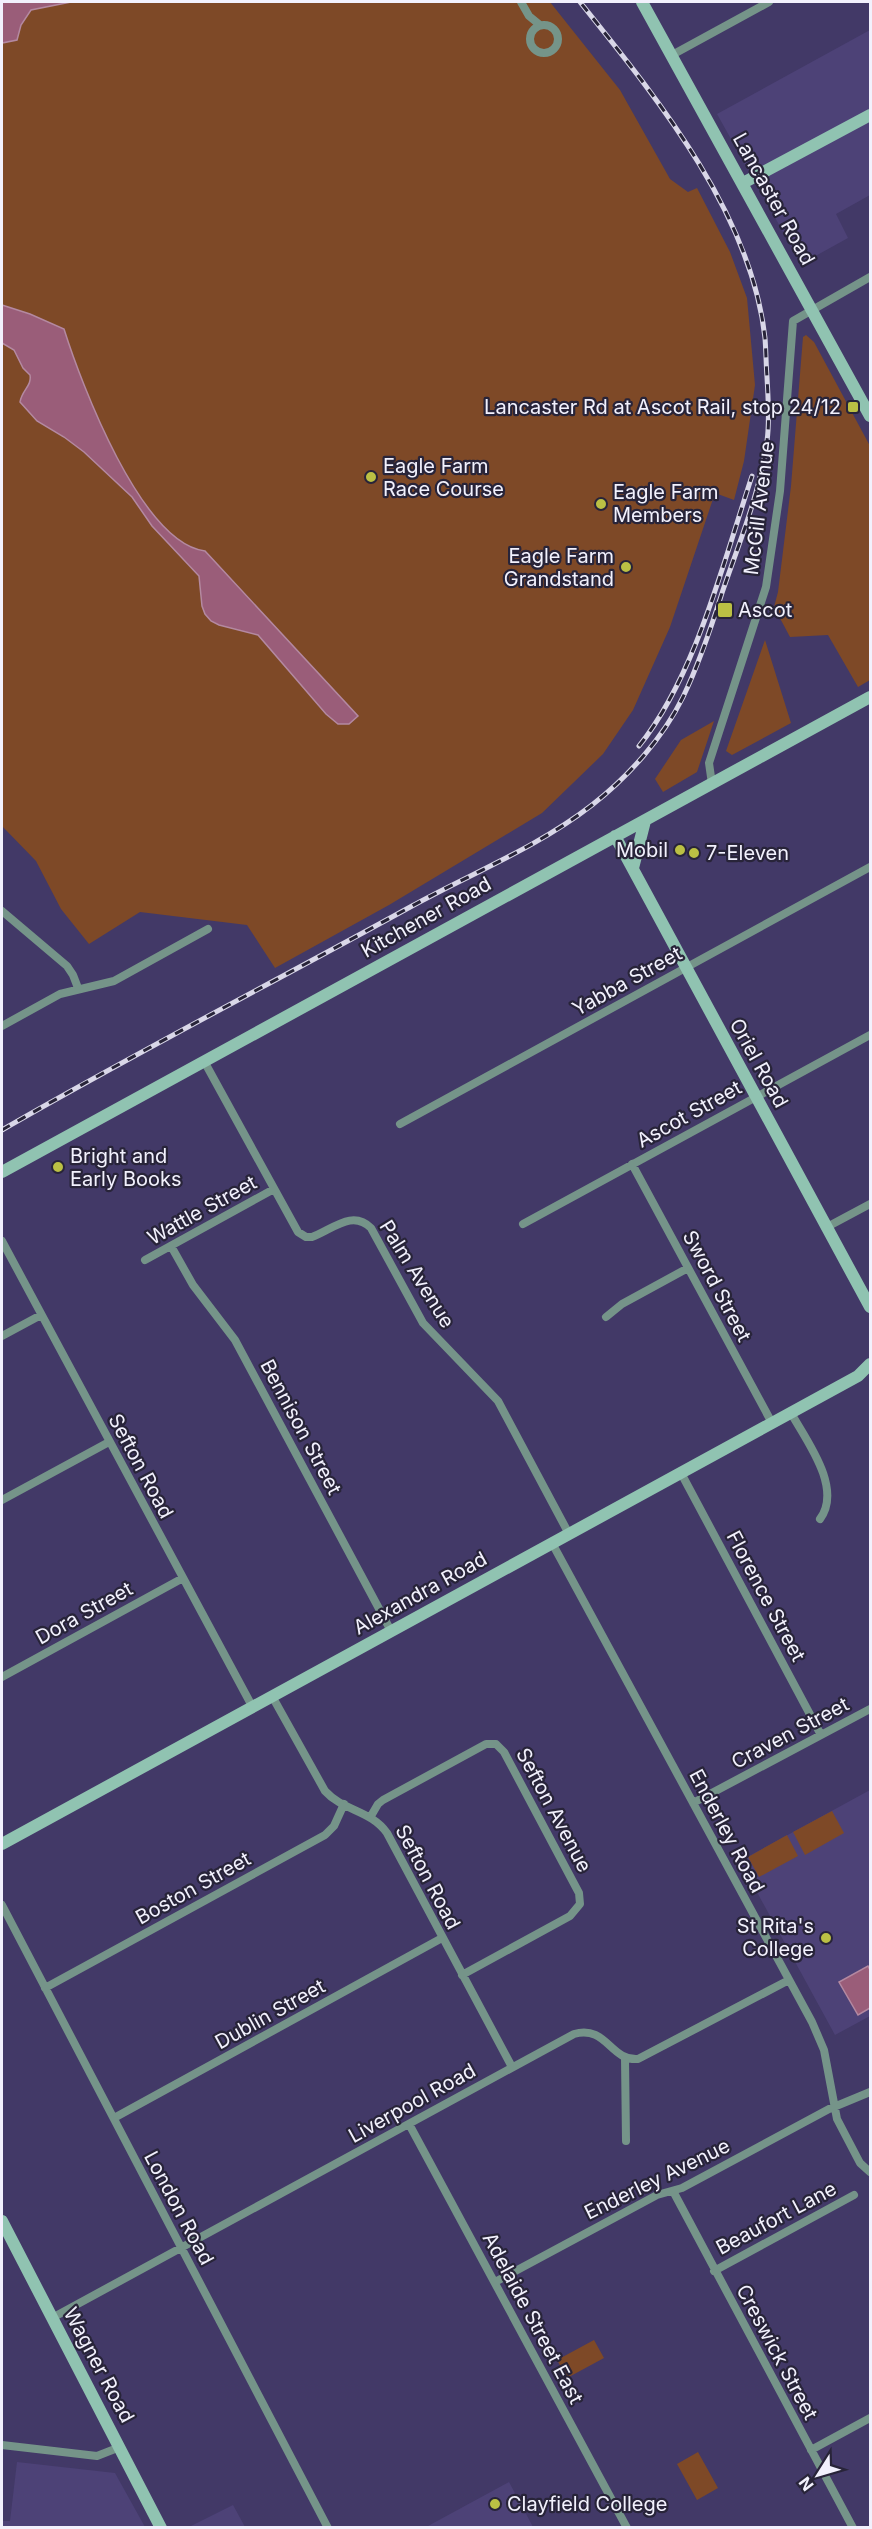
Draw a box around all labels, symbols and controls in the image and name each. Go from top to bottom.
street label: Lancaster Road [728,129,820,269]
place label: Lancaster Rd at Ascot Rail, stop 24/12 [484,395,841,419]
marker: Lancaster Rd at Ascot Rail, stop 24/12 [846,400,860,414]
street label: McGill Avenue [739,440,779,576]
place label: Eagle Farm Race Course [383,454,504,501]
marker: Eagle Farm Race Course [364,470,378,484]
place label: Eagle Farm Members [613,480,719,527]
marker: Eagle Farm Members [594,497,608,511]
place label: Eagle Farm Grandstand [504,544,614,591]
marker: Eagle Farm Grandstand [619,560,633,574]
place label: Ascot [738,598,793,622]
marker: Ascot [716,601,734,619]
place label: Mobil [616,838,668,862]
place label: 7-Eleven [706,841,789,865]
marker: Mobil [673,843,687,857]
marker: 7-Eleven [687,846,701,860]
street label: Kitchener Road [357,871,495,963]
street label: Yabba Street [568,941,686,1021]
street label: Oriel Road [725,1014,793,1112]
street label: Ascot Street [632,1075,746,1153]
place label: Bright and Early Books [70,1144,182,1191]
marker: Bright and Early Books [51,1160,65,1174]
street label: Wattle Street [143,1170,261,1250]
street label: Palm Avenue [374,1216,460,1332]
street label: Sword Street [678,1226,757,1346]
street label: Bennison Street [255,1355,347,1499]
street label: Sefton Road [103,1409,179,1523]
street label: Florence Street [721,1527,811,1666]
street label: Alexandra Road [349,1546,491,1640]
street label: Dora Street [31,1576,137,1649]
street label: Craven Street [727,1692,853,1774]
street label: Sefton Avenue [511,1744,597,1876]
street label: Enderley Road [684,1765,770,1897]
street label: Sefton Road [390,1820,466,1934]
street label: Boston Street [131,1846,255,1929]
place label: St Rita's College [737,1914,814,1961]
marker: St Rita's College [819,1931,833,1945]
street label: Dublin Street [211,1974,330,2054]
street label: Liverpool Road [344,2058,480,2148]
street label: Enderley Avenue [580,2133,734,2225]
street label: London Road [139,2147,219,2269]
street label: Beaufort Lane [712,2176,840,2260]
street label: Adelaide Street East [478,2228,589,2408]
street label: Creswick Street [731,2280,823,2424]
street label: Wagner Road [59,2303,139,2427]
north arrow [788,2445,848,2505]
text: N [794,2473,818,2495]
place label: Clayfield College [507,2492,667,2516]
marker: Clayfield College [488,2497,502,2511]

